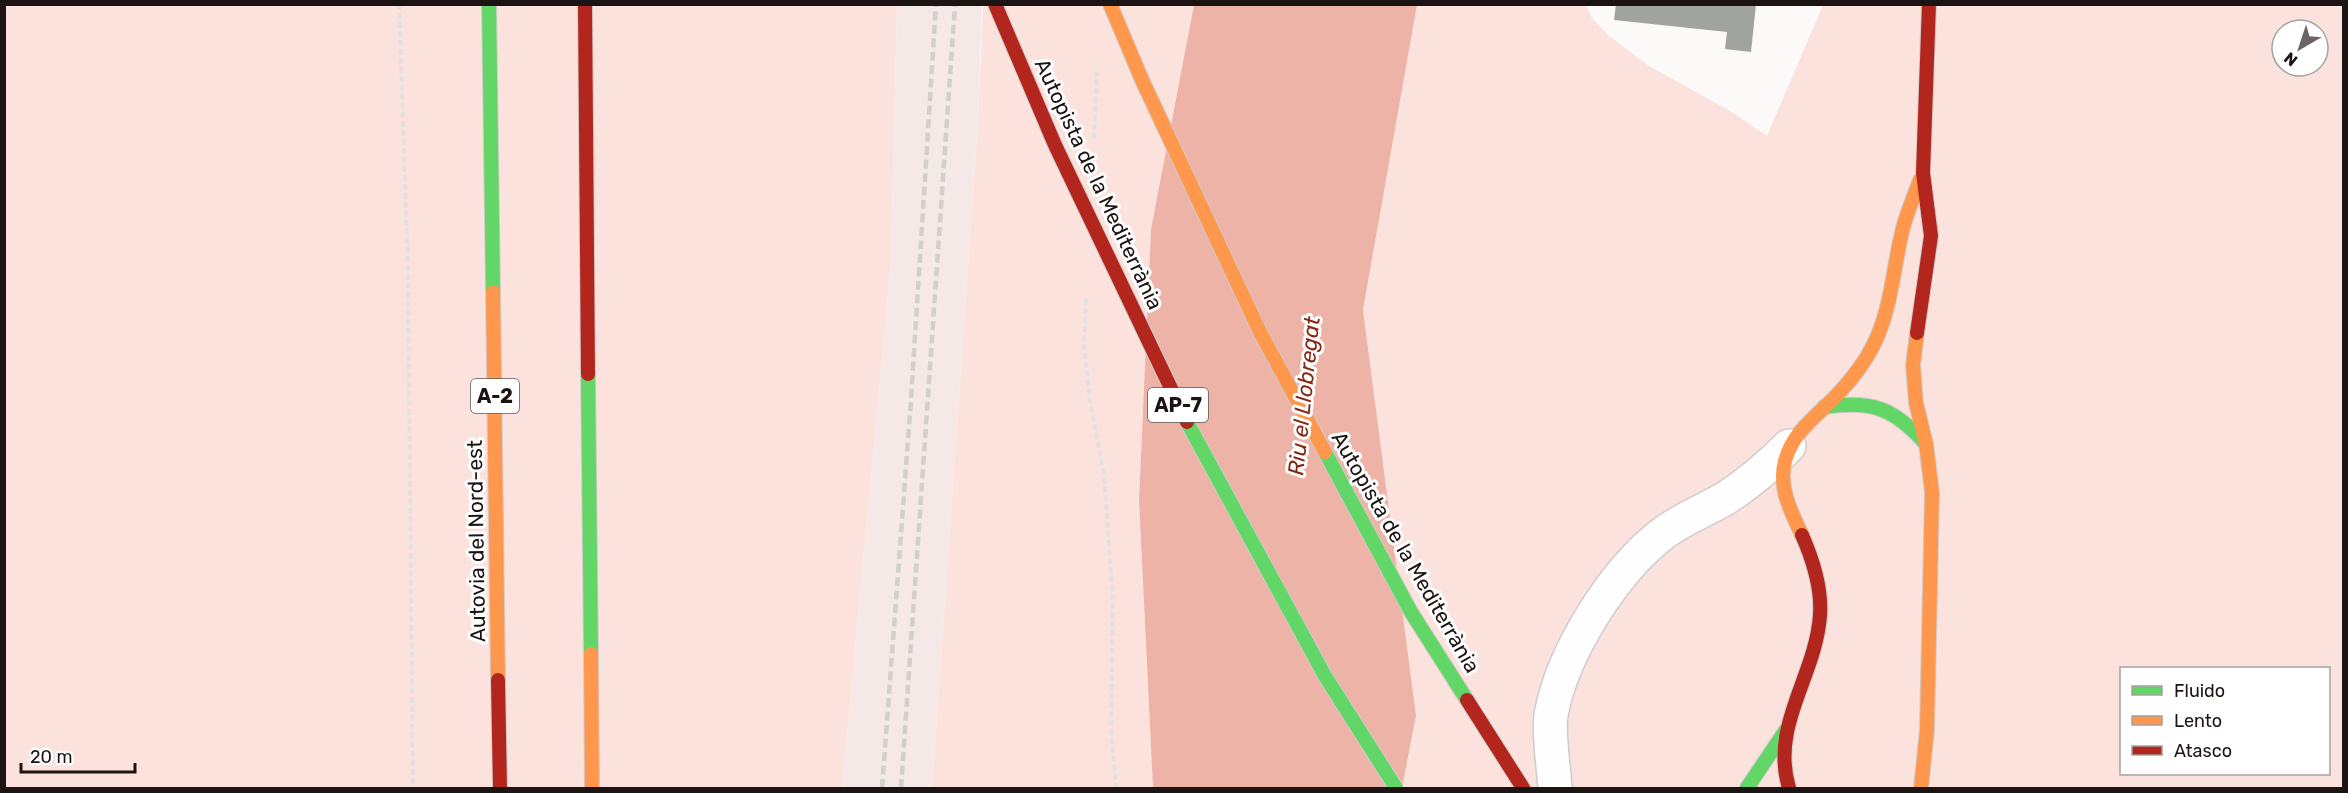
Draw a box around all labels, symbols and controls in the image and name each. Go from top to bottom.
north arrow [2270,18,2330,78]
text: N [2280,48,2301,70]
street label: Autopista de la Mediterrània [1030,55,1168,313]
water label: Riu el Llobregat [1282,315,1326,477]
road number: A-2 [471,379,519,413]
road number: AP-7 [1148,388,1208,422]
street label: Autopista de la Mediterrània [1327,427,1485,677]
street label: Autovia del Nord-est [462,440,490,642]
legend [2120,667,2330,775]
text: Fluido [2174,680,2225,702]
text: Lento [2174,710,2222,732]
scale bar [21,736,135,774]
text: Atasco [2174,740,2232,762]
text: 20 m [30,746,72,768]

